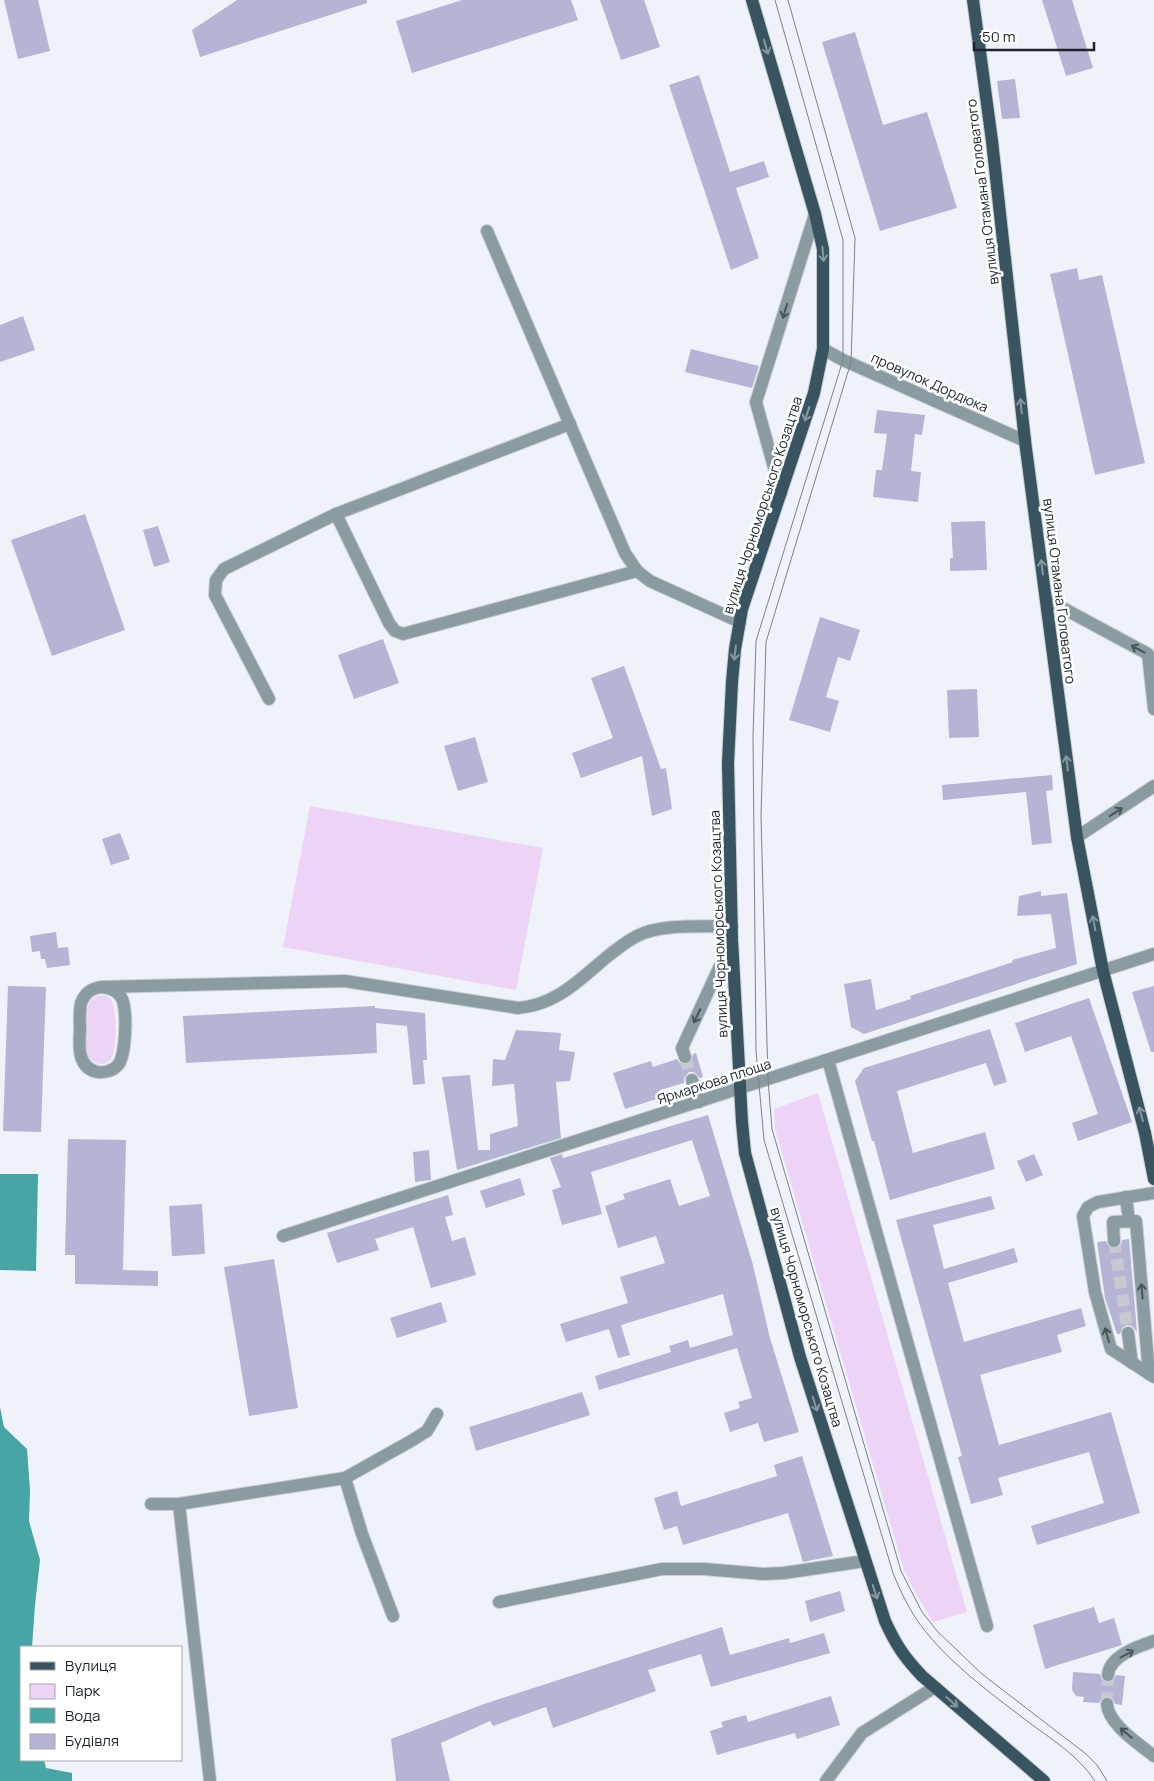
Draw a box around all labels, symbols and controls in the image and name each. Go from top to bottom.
scale bar [974,20,1094,52]
text: 50 m [982,26,1016,47]
one-way arrow [761,38,771,54]
street label: вулиця Отамана Головатого [961,98,1003,286]
one-way arrow [818,246,828,262]
one-way arrow [779,303,789,319]
street label: провулок Дордюка [868,348,992,416]
street label: вулиця Чорноморського Козацтва [718,394,806,616]
one-way arrow [1016,398,1026,414]
one-way arrow [802,406,811,421]
street label: вулиця Отамана Головатого [1039,497,1081,685]
one-way arrow [1036,559,1046,575]
one-way arrow [1130,644,1145,654]
one-way arrow [730,645,740,661]
one-way arrow [1062,755,1072,771]
one-way arrow [1108,807,1122,817]
street label: вулиця Чорноморського Козацтва [705,810,731,1038]
one-way arrow [1088,915,1098,931]
one-way arrow [691,1008,701,1023]
street label: Ярмаркова площа [655,1054,773,1108]
one-way arrow [1135,1107,1145,1123]
street label: вулиця Чорноморського Козацтва [766,1205,848,1429]
one-way arrow [1137,1283,1147,1299]
one-way arrow [1102,1327,1112,1343]
one-way arrow [810,1395,820,1411]
one-way arrow [871,1583,881,1599]
legend [20,1646,182,1761]
one-way arrow [1119,1649,1134,1659]
text: Вулиця [65,1655,117,1676]
text: Парк [65,1680,101,1701]
one-way arrow [945,1697,958,1708]
text: Вода [65,1705,100,1726]
one-way arrow [1120,1727,1133,1738]
text: Будівля [65,1730,119,1751]

